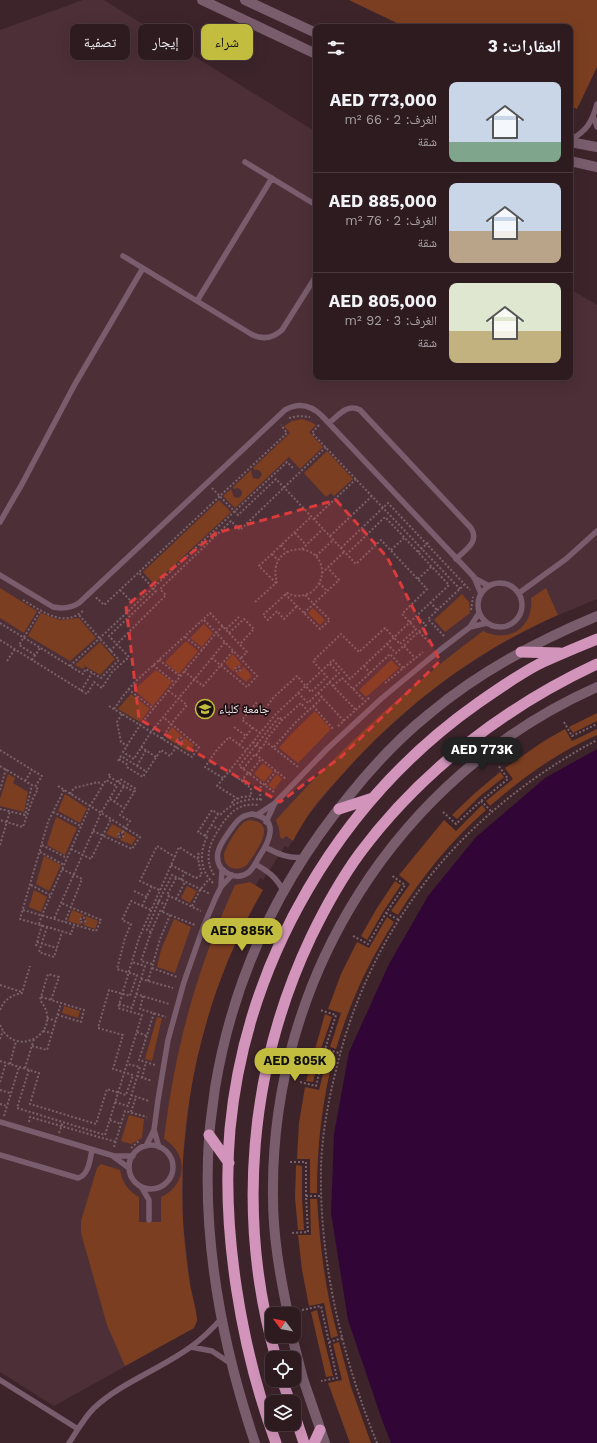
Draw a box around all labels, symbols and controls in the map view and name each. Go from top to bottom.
chip: تصفية [70,24,130,60]
chip: إيجار [138,24,193,60]
chip: شراء [201,24,253,60]
text: العقارات: 3 [488,36,561,56]
icon: filters [325,37,347,59]
text: AED 773,000 [330,90,437,110]
icon: home [481,98,529,146]
text: الغرف: 2 · 66 m² [344,112,437,127]
text: شقة [418,134,437,149]
text: AED 885,000 [329,191,437,211]
icon: home [481,199,529,247]
text: الغرف: 2 · 76 m² [345,213,437,228]
text: شقة [418,235,437,250]
text: AED 805,000 [329,291,437,311]
icon: home [481,299,529,347]
text: الغرف: 3 · 92 m² [345,313,437,328]
text: شقة [418,335,437,350]
school or university icon: جامعة كلباء [194,698,216,720]
place label: جامعة كلباء [219,702,270,716]
pin: AED 773K [441,737,523,771]
text: AED 773K [451,742,513,757]
pin: AED 885K [201,918,283,952]
text: AED 885K [211,923,273,938]
pin: AED 805K [254,1048,336,1082]
text: AED 805K [263,1053,327,1068]
north arrow [265,1307,301,1343]
map controls [265,1307,301,1431]
button: locate [265,1351,301,1387]
button: layers [265,1395,301,1431]

